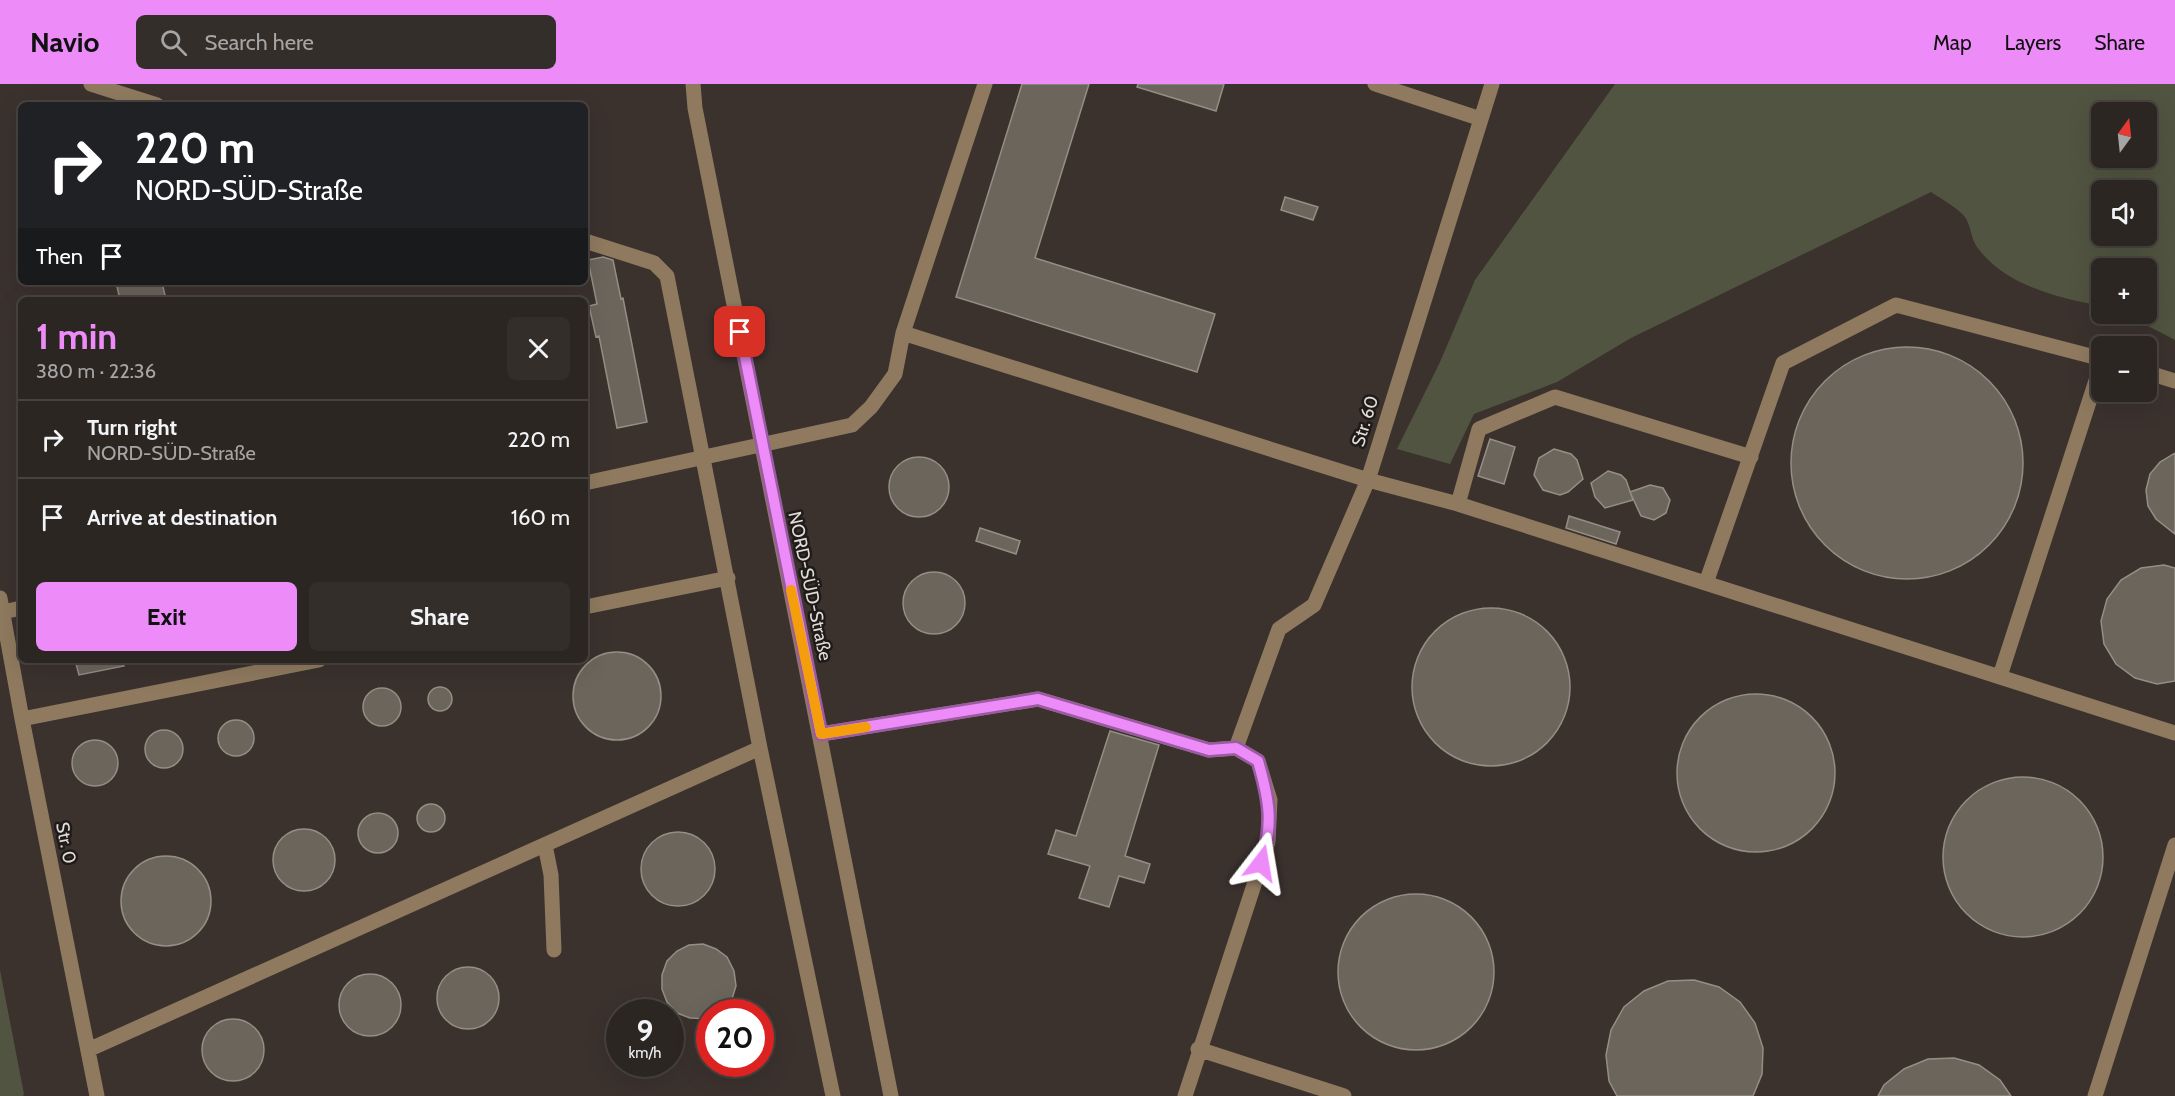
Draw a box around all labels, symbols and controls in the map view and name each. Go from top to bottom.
search box [136,15,556,69]
text: Navio [30,25,100,59]
icon: search [157,26,190,59]
text: Search here [205,29,314,56]
text: Map [1933,30,1972,55]
text: Layers [2005,30,2061,55]
text: Share [2094,30,2145,55]
north arrow [2091,102,2157,168]
map controls [2091,102,2157,402]
text: 220 m [135,122,255,174]
icon: right [36,126,114,204]
text: NORD-SÜD-Straße [135,174,363,207]
button: sound [2091,180,2157,246]
icon: arrive [95,240,128,273]
text: Then [36,243,83,270]
button: + [2091,258,2157,324]
pin [714,306,765,357]
text: 1 min [36,314,117,358]
icon: arrive [723,315,756,348]
button: close [507,317,570,380]
button: − [2091,336,2157,402]
text: 380 m · 22:36 [36,359,156,383]
street label: Str. 60 [1347,393,1383,449]
text: Turn right [87,414,177,441]
icon: right [36,423,69,456]
text: 220 m [507,426,570,453]
text: NORD-SÜD-Straße [87,441,256,465]
icon: arrive [36,501,69,534]
text: Arrive at destination [87,504,277,531]
text: 160 m [511,504,570,531]
street label: NORD-SÜD-Straße [783,509,837,663]
button: Exit [36,582,297,651]
button: Share [309,582,570,651]
street label: Str. 0 [51,820,81,866]
position arrow [1229,831,1293,895]
speed limit sign: 20 [696,999,774,1077]
text: 9 [637,1012,653,1049]
text: km/h [629,1044,661,1062]

